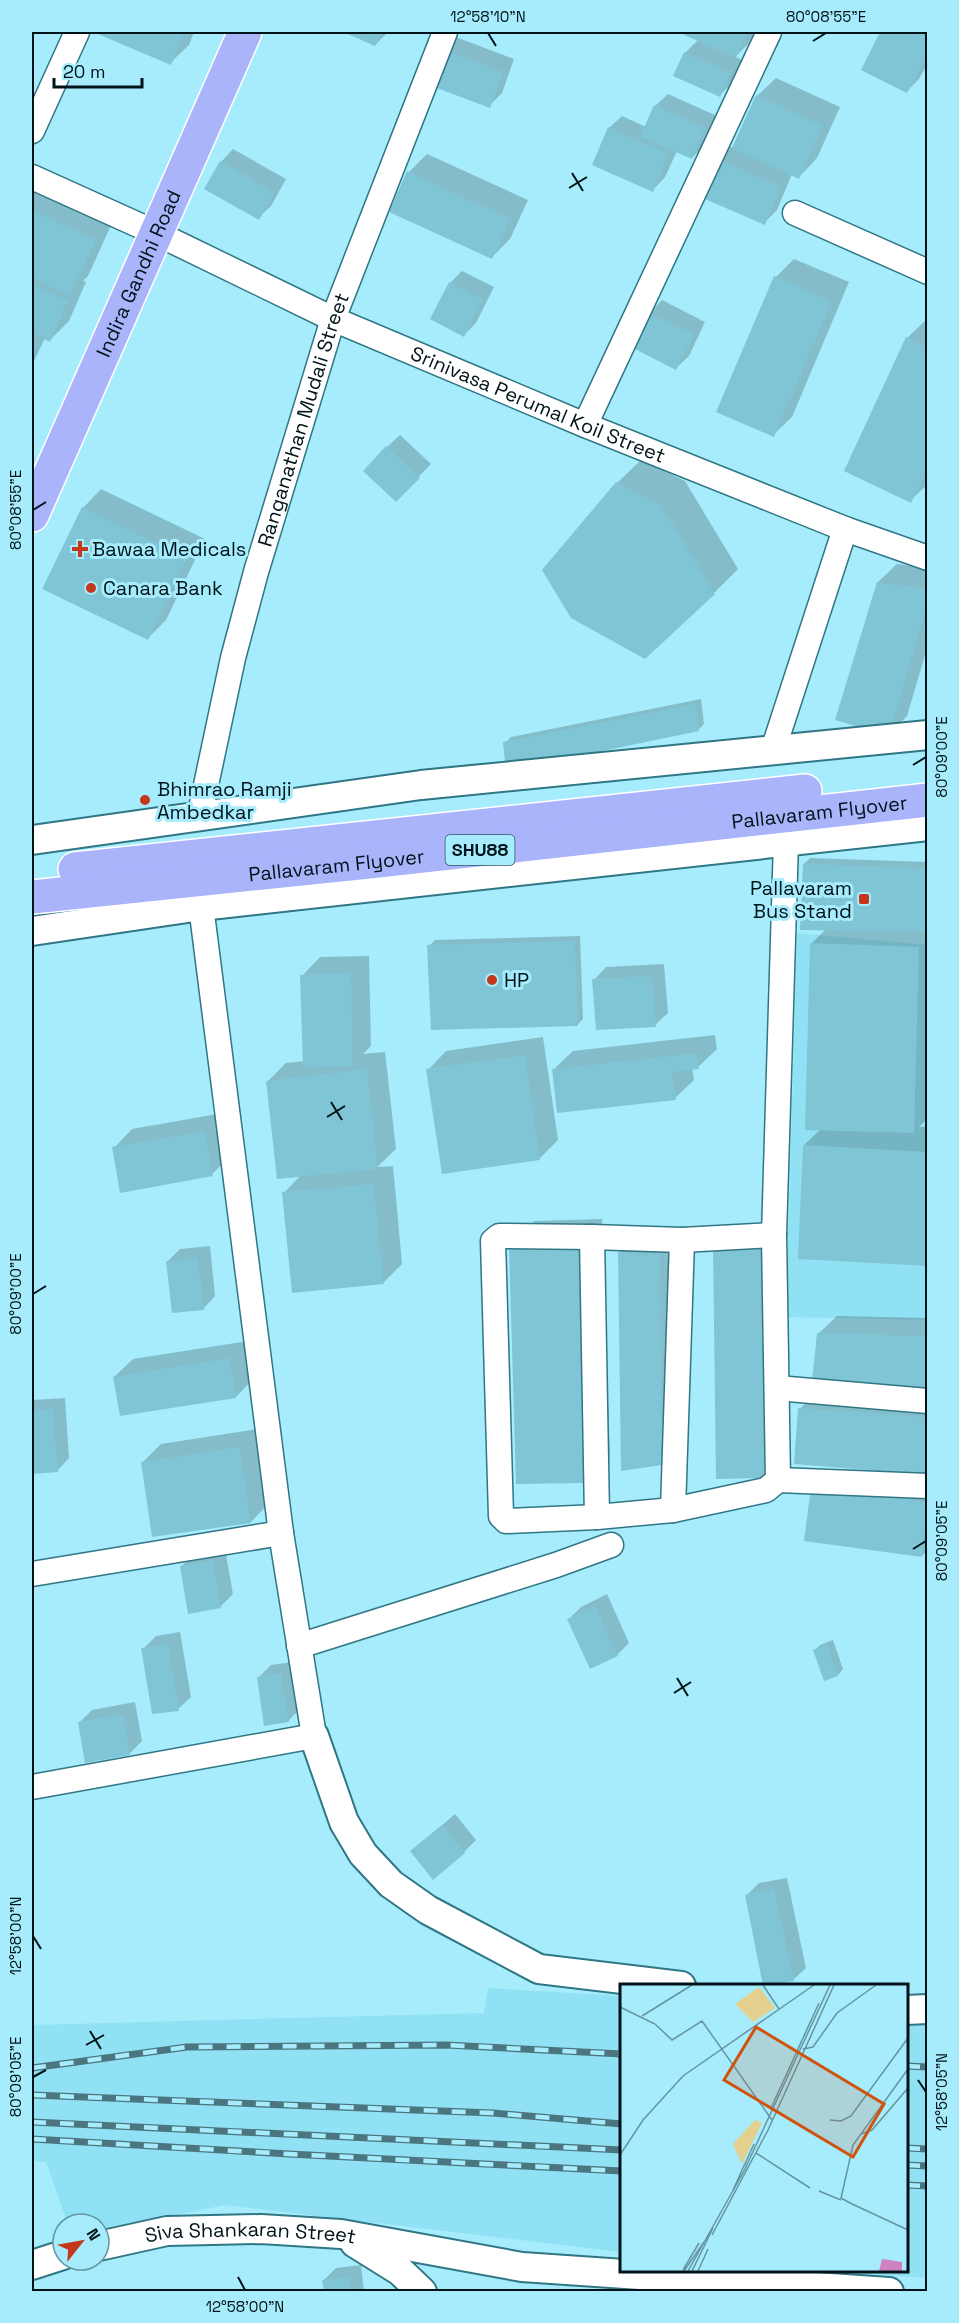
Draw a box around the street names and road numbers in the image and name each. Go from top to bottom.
street label: Indira Gandhi Road [90,186,187,361]
street label: Ranganathan Mudali Street [251,289,355,550]
street label: Srinivasa Perumal Koil Street [407,340,669,469]
street label: Pallavaram Flyover [730,789,909,835]
road number: SHU88 [446,835,514,865]
street label: Pallavaram Flyover [247,843,426,887]
street label: Siva Shankaran Street [142,2216,358,2250]

